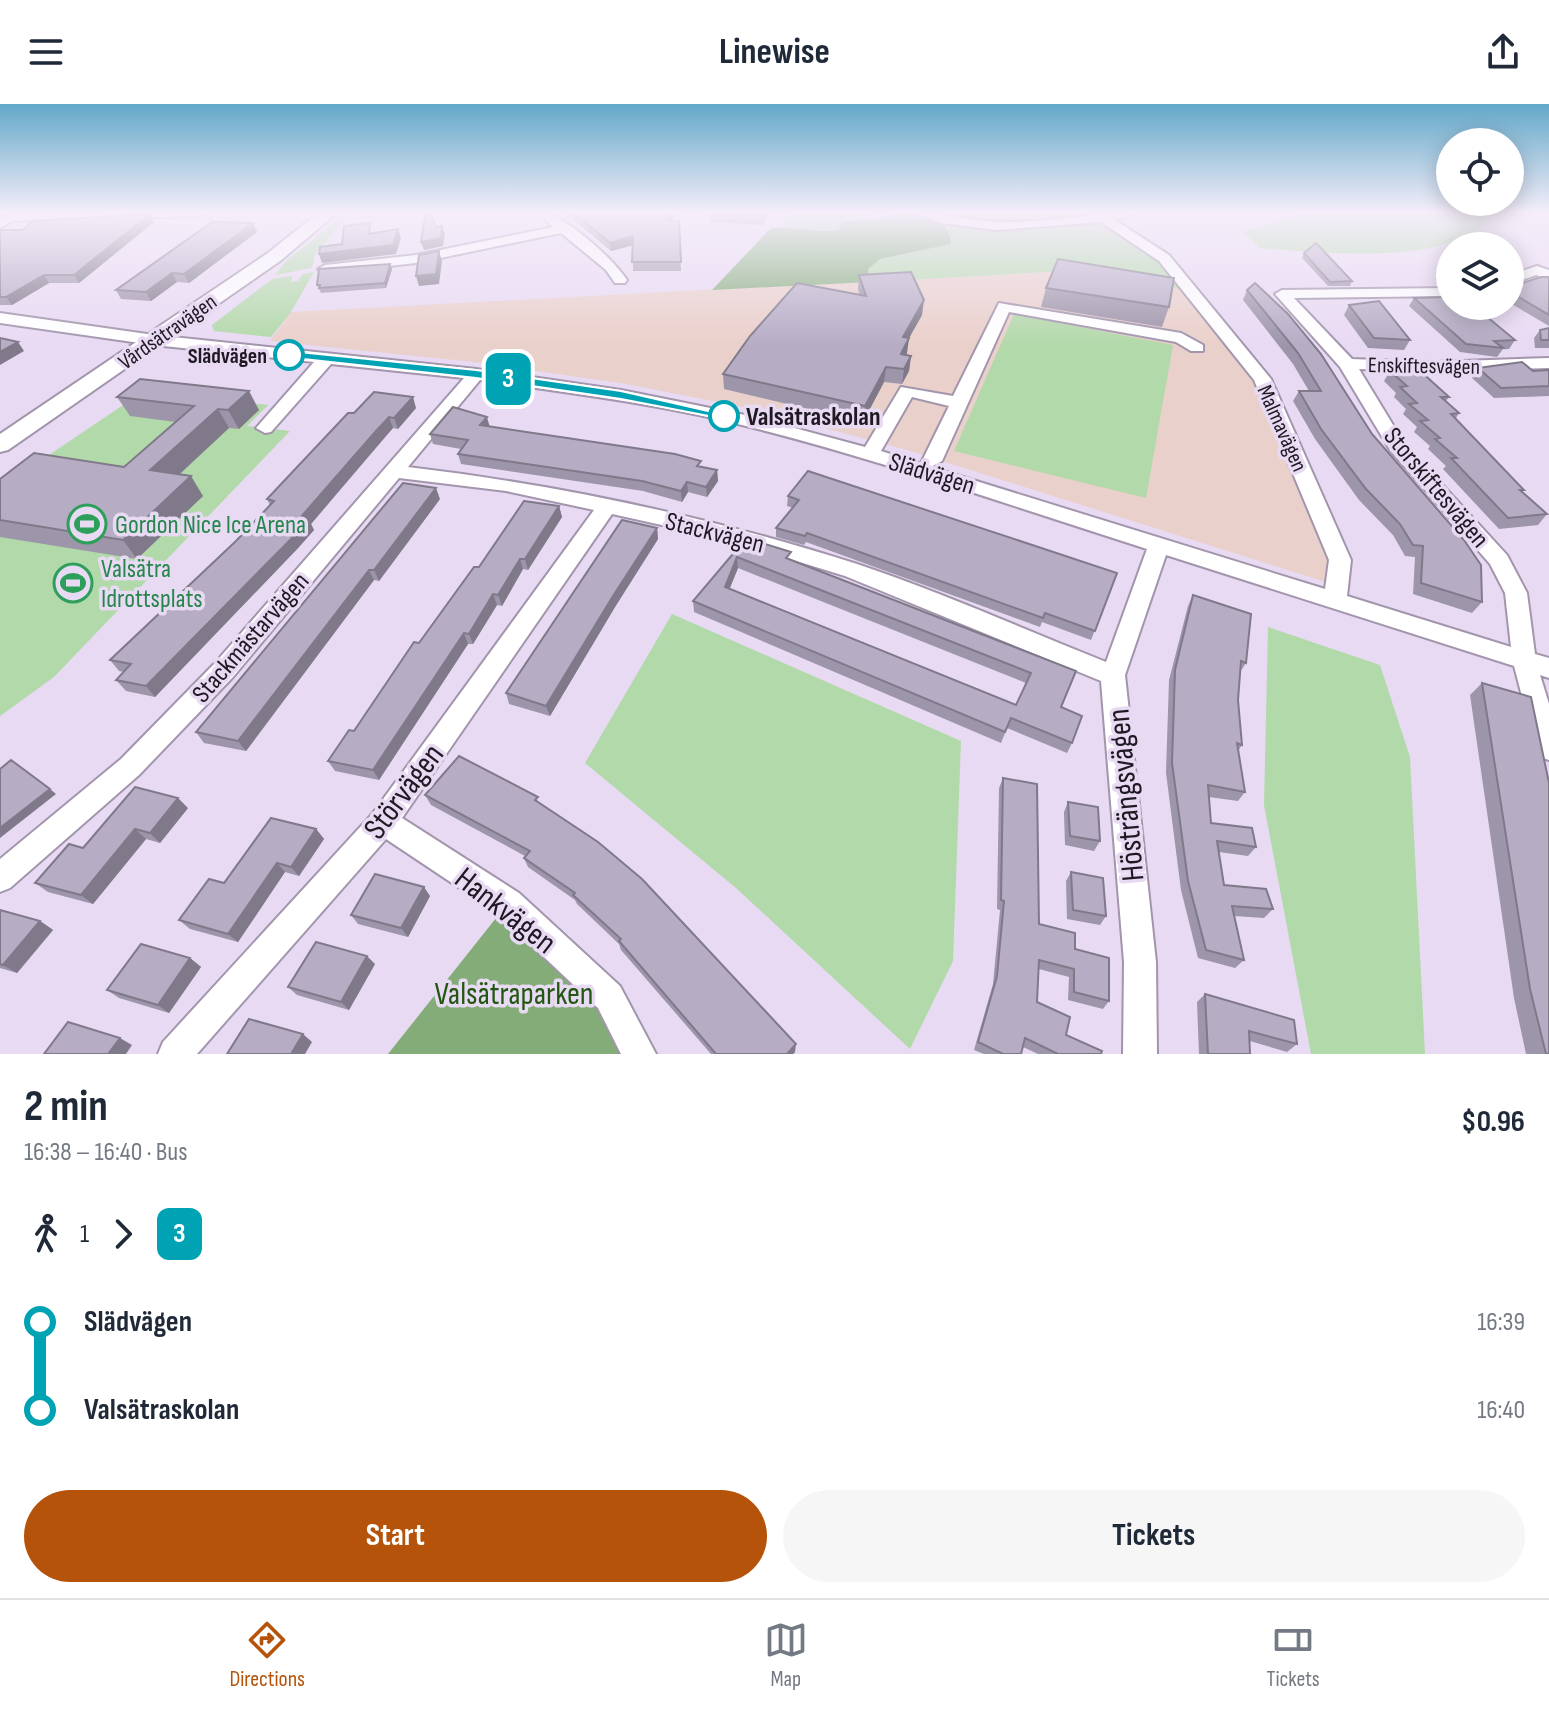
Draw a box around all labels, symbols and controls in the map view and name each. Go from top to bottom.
icon: menu [24,30,68,74]
icon: share [1481,30,1525,74]
text: Linewise [719,31,830,74]
map controls [1436,128,1524,320]
button: locate [1436,128,1524,216]
button: layers [1436,232,1524,320]
street label: Vårdsätravägen [114,289,222,376]
marker: Slädvägen [274,340,304,370]
place label: Slädvägen [188,343,267,370]
street label: Enskiftesvägen [1368,352,1480,381]
line badge: 3 [482,353,534,405]
text: 3 [502,362,514,395]
street label: Malmavägen [1251,381,1313,476]
marker: Valsätraskolan [709,401,739,431]
place label: Valsätraskolan [746,402,881,433]
street label: Storskiftesvägen [1377,422,1495,554]
street label: Slädvägen [885,447,978,502]
sports icon: Gordon Nice Ice Arena [66,503,108,545]
street label: Stackvägen [662,506,767,561]
place label: Gordon Nice Ice Arena [115,510,306,541]
place label: Valsätra Idrottsplats [101,554,203,615]
sports icon: Valsätra Idrottsplats [52,562,94,604]
street label: Stackmästarvägen [186,567,316,709]
street label: Hösträngsvägen [1100,707,1153,883]
street label: Störvägen [356,736,453,847]
street label: Hankvägen [447,860,564,963]
park label: Valsätraparken [434,975,594,1014]
text: 2 min [24,1080,108,1133]
text: $0.96 [1461,1104,1525,1140]
text: 16:38 – 16:40 · Bus [24,1137,188,1168]
icon: walk [24,1212,68,1256]
icon: forward [101,1212,145,1256]
text: 3 [173,1217,186,1250]
text: 1 [80,1219,89,1250]
text: Slädvägen [84,1304,192,1340]
text: 16:39 [1477,1307,1525,1338]
text: Valsätraskolan [84,1392,239,1428]
text: 16:40 [1477,1395,1525,1426]
button: Start [24,1490,767,1582]
button: Tickets [783,1490,1525,1582]
tab: Directions [229,1618,305,1693]
tab: Map [764,1618,808,1693]
tab: Tickets [1267,1618,1320,1693]

